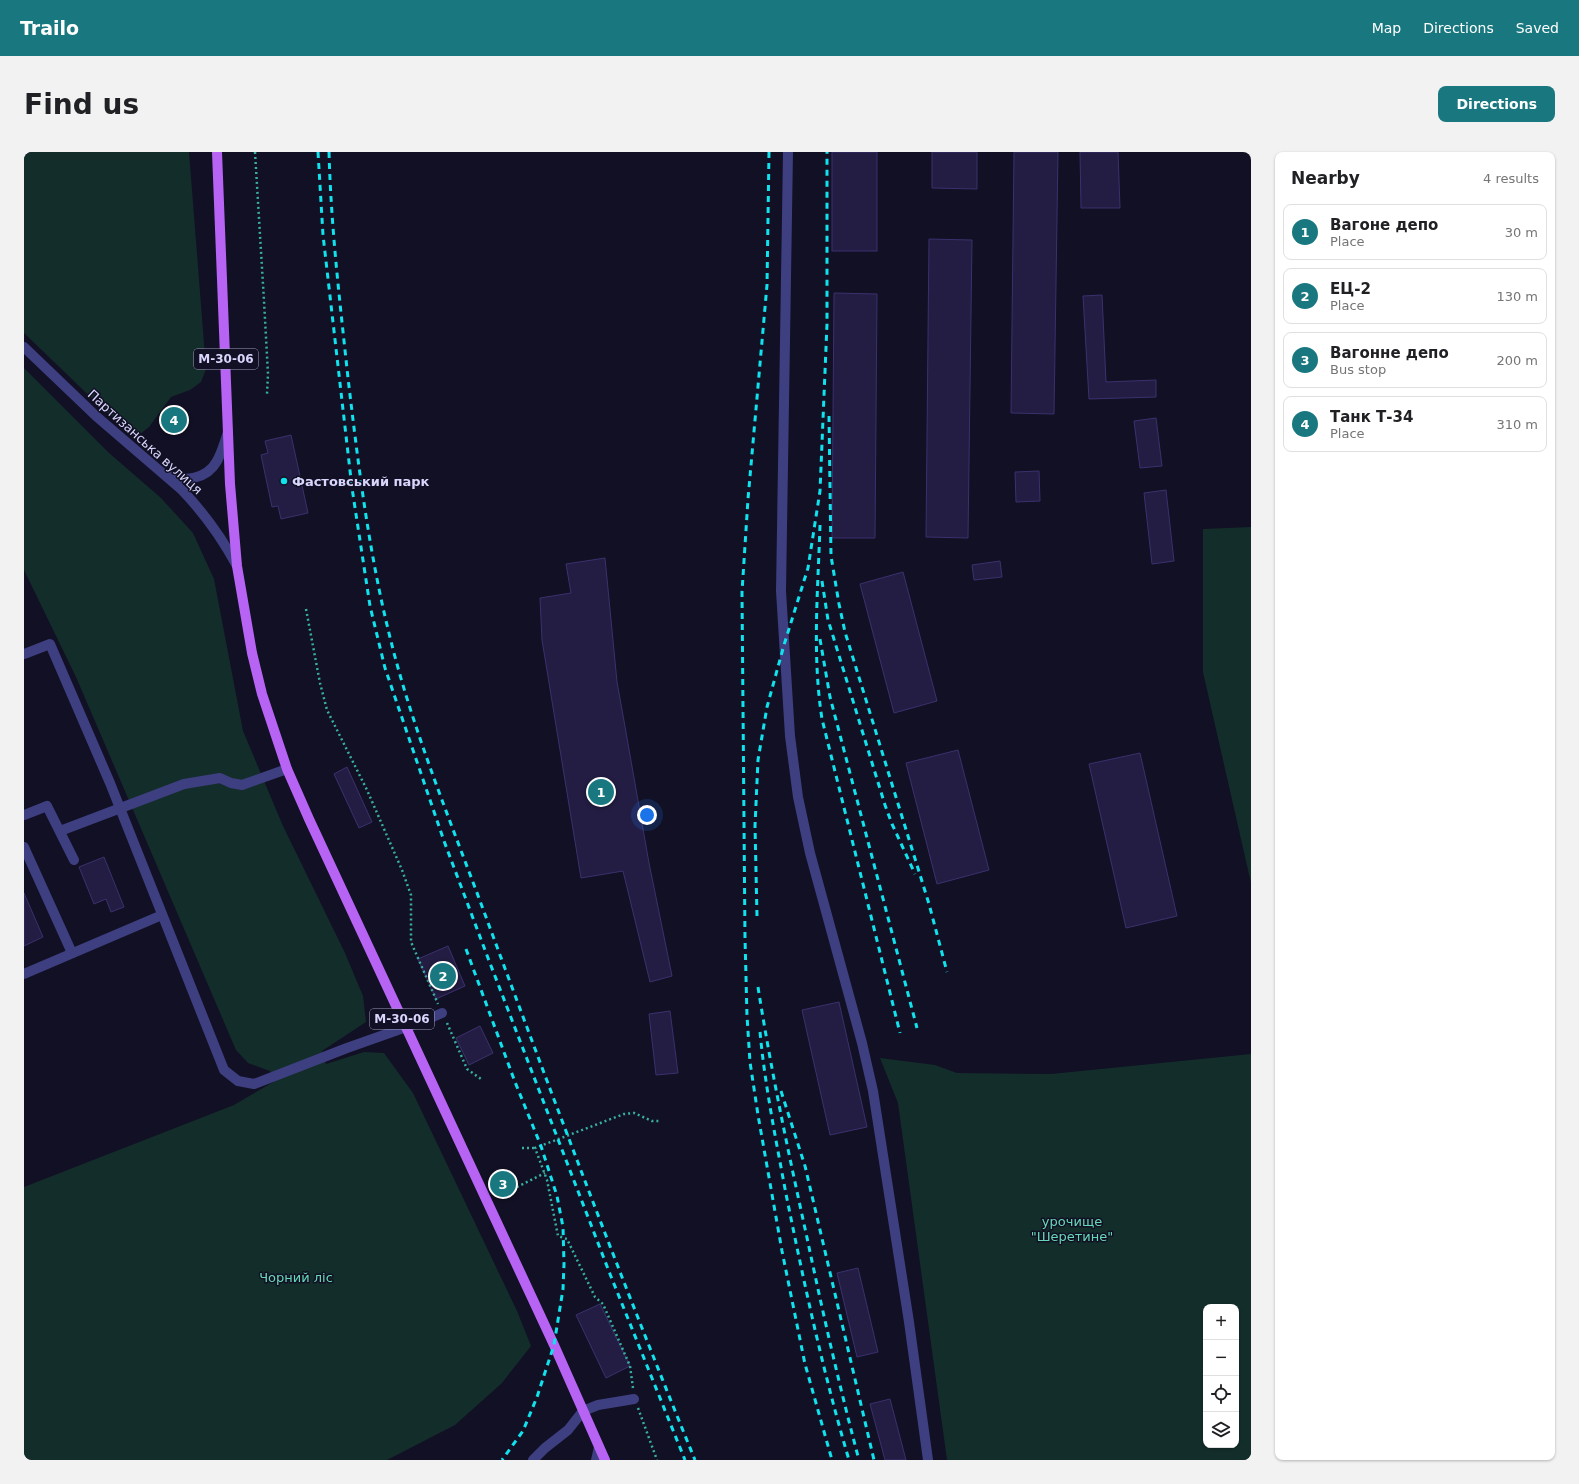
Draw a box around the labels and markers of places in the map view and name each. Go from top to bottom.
pin: 4 [161,405,187,435]
place label: Фастовський парк [292,474,430,489]
marker: Фастовський парк [279,476,289,486]
pin: 1 [588,777,614,807]
pin: 2 [430,961,456,991]
pin: 3 [490,1169,516,1199]

